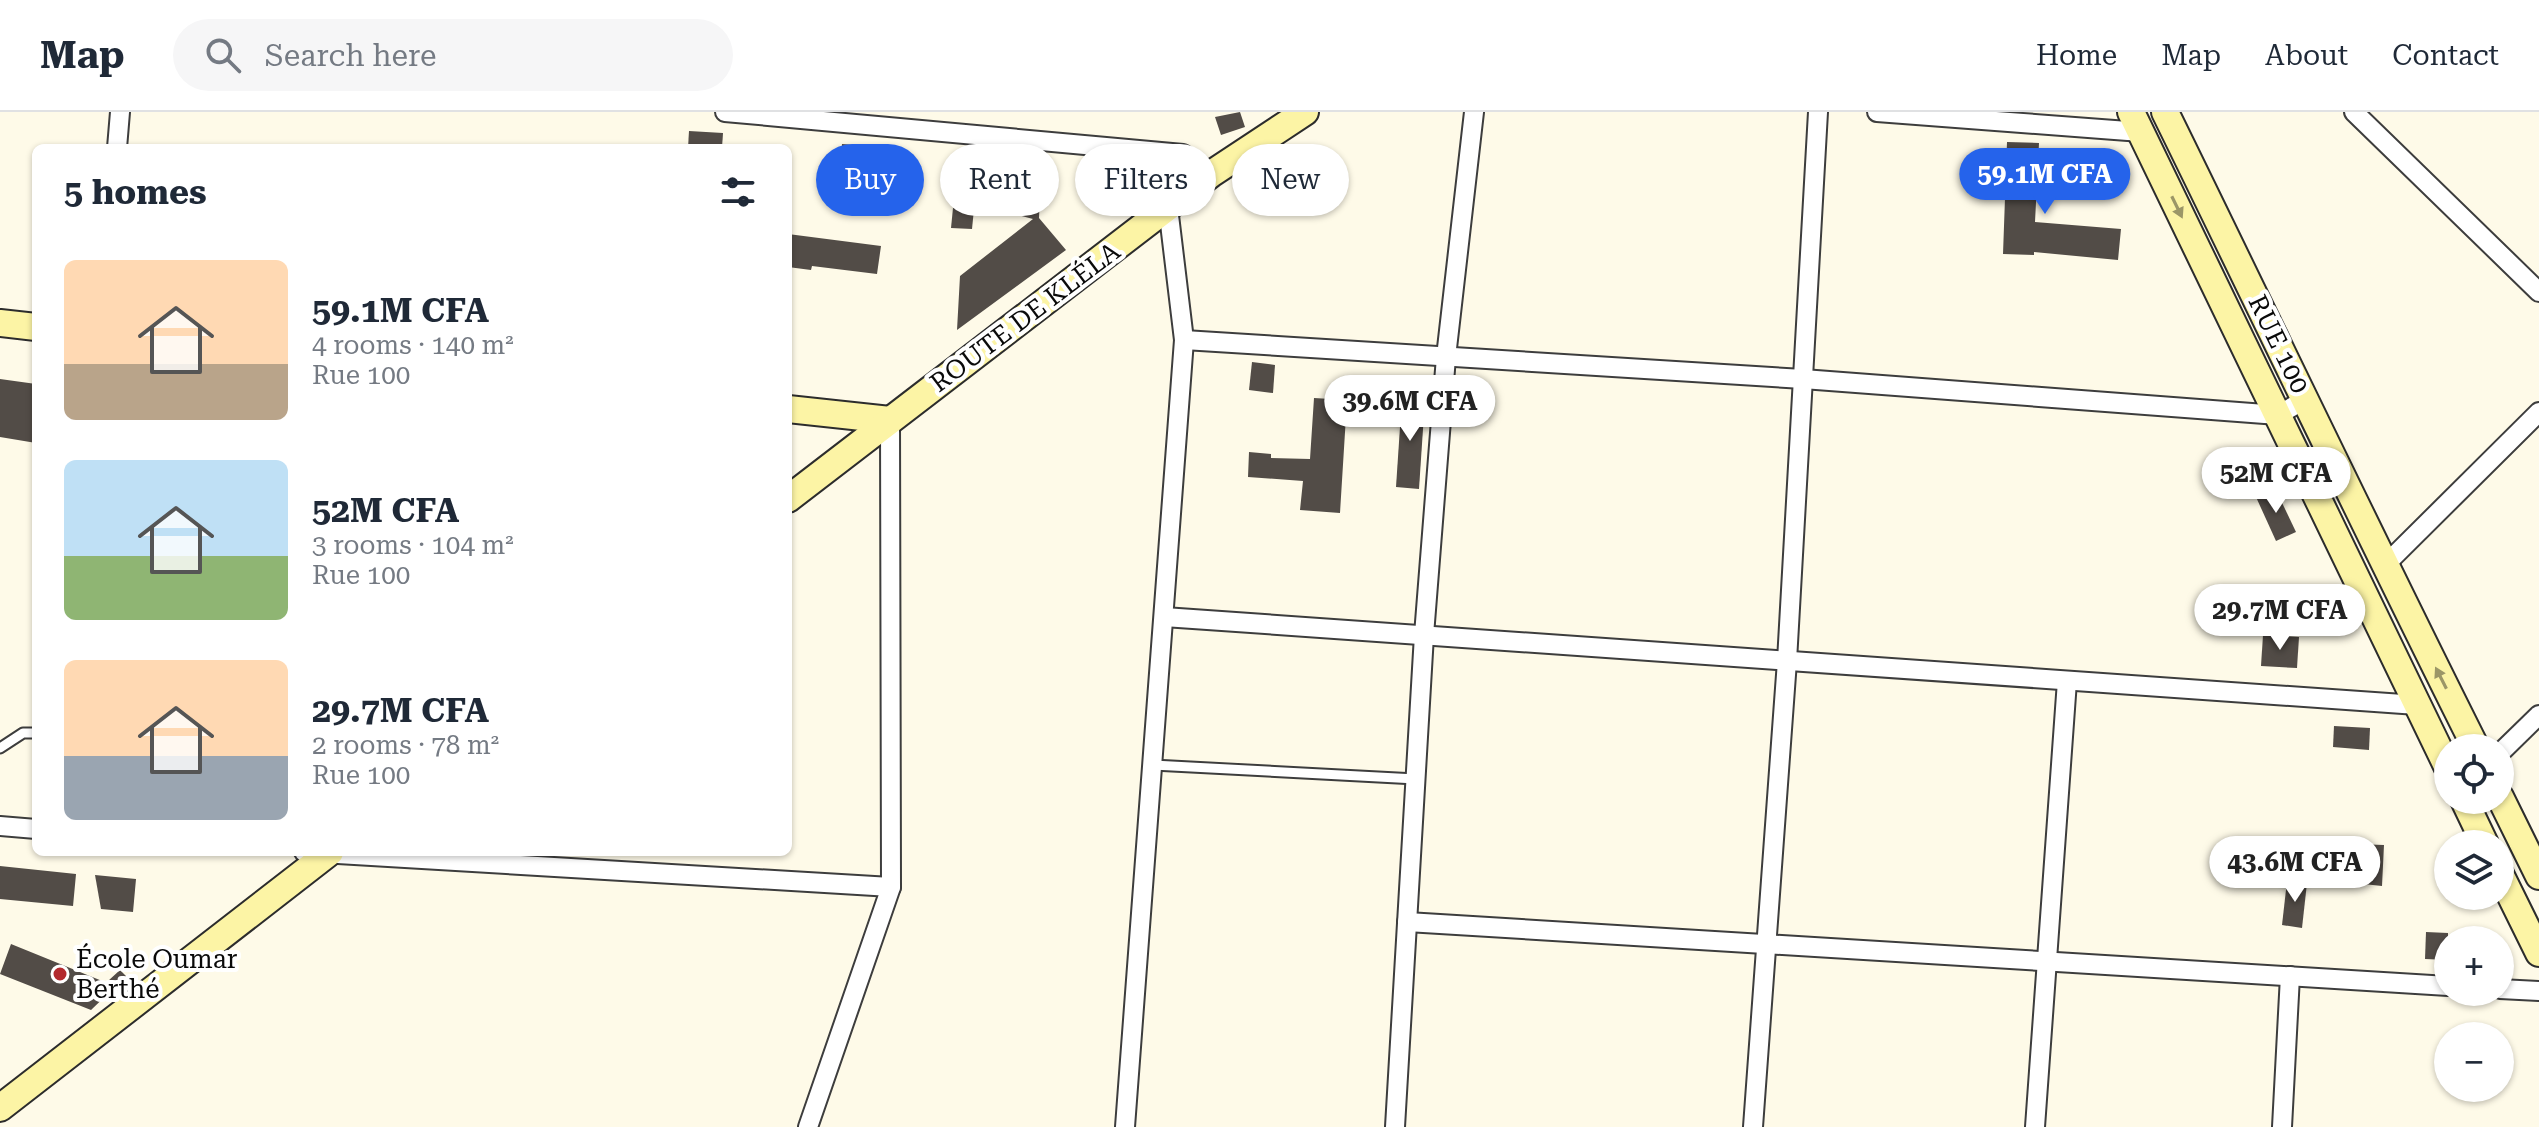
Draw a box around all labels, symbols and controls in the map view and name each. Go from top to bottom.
search box [173,19,733,91]
text: Map [40,33,125,77]
icon: search [201,33,245,77]
text: Search here [265,38,437,73]
text: Home [2036,39,2117,72]
text: Map [2161,39,2221,72]
text: About [2265,39,2348,72]
text: Contact [2392,39,2499,72]
chip: Buy [816,144,924,216]
chip: Rent [940,144,1059,216]
chip: Filters [1075,144,1216,216]
chip: New [1232,144,1349,216]
pin: 59.1M CFA [1953,148,2137,216]
text: 59.1M CFA [1977,159,2113,189]
icon: filters [716,170,760,214]
text: 5 homes [64,172,207,212]
one-way arrow [2170,196,2184,219]
street label: ROUTE DE KLÉLA [924,235,1126,398]
text: 59.1M CFA [312,290,489,330]
street label: RUE 100 [2242,290,2316,398]
icon: home [128,292,224,388]
text: 4 rooms · 140 m² [312,330,514,360]
text: Rue 100 [312,360,410,390]
pin: 39.6M CFA [1318,375,1502,443]
text: 39.6M CFA [1342,386,1478,416]
pin: 52M CFA [2202,447,2350,515]
text: 52M CFA [2220,458,2332,488]
text: 52M CFA [312,490,459,530]
icon: home [128,492,224,588]
text: 3 rooms · 104 m² [312,530,514,560]
text: Rue 100 [312,560,410,590]
pin: 29.7M CFA [2188,584,2372,652]
text: 29.7M CFA [2212,595,2348,625]
one-way arrow [2434,667,2447,690]
text: 29.7M CFA [312,690,489,730]
icon: home [128,692,224,788]
text: 2 rooms · 78 m² [312,730,499,760]
map controls [2434,734,2514,1102]
button: locate [2434,734,2514,814]
text: Rue 100 [312,760,410,790]
button: layers [2434,830,2514,910]
pin: 43.6M CFA [2203,836,2387,904]
text: 43.6M CFA [2227,847,2363,877]
button: + [2434,926,2514,1006]
place label: École Oumar Berthé [76,943,238,1004]
marker: École Oumar Berthé [51,965,69,983]
button: − [2434,1022,2514,1102]

